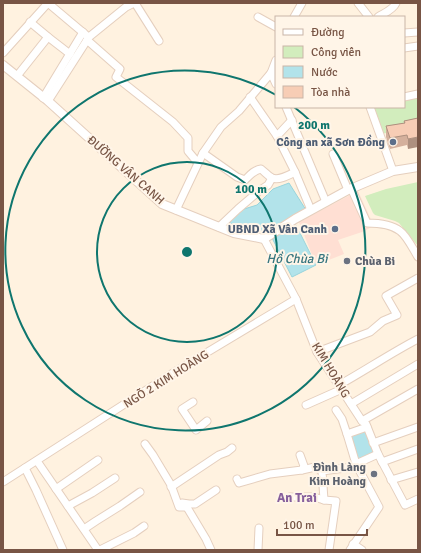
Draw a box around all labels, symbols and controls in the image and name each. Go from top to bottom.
legend [275,16,405,108]
text: Đường [311,25,345,40]
text: Công viên [311,45,361,60]
text: Nước [311,65,338,80]
text: Tòa nhà [311,85,350,100]
text: 200 m [298,118,330,133]
street label: ĐƯỜNG VÂN CANH [84,133,167,208]
place label: Công an xã Sơn Đồng [276,134,386,150]
marker: Công an xã Sơn Đồng [388,137,398,147]
text: 100 m [235,182,267,197]
place label: UBND Xã Vân Canh [228,222,327,237]
marker: UBND Xã Vân Canh [330,224,340,234]
centre of rings [180,245,194,259]
water label: Hồ Chùa Bi [266,251,329,267]
place label: Chùa Bi [355,254,395,269]
marker: Chùa Bi [342,256,352,266]
street label: KIM HOÀNG [308,340,353,401]
street label: NGÕ 2 KIM HOÀNG [121,347,212,412]
place label: Đình Làng Kim Hoàng [309,460,367,489]
marker: Đình Làng Kim Hoàng [369,469,379,479]
district label: An Trai [277,490,317,506]
scale bar [277,511,367,537]
text: 100 m [283,518,315,533]

